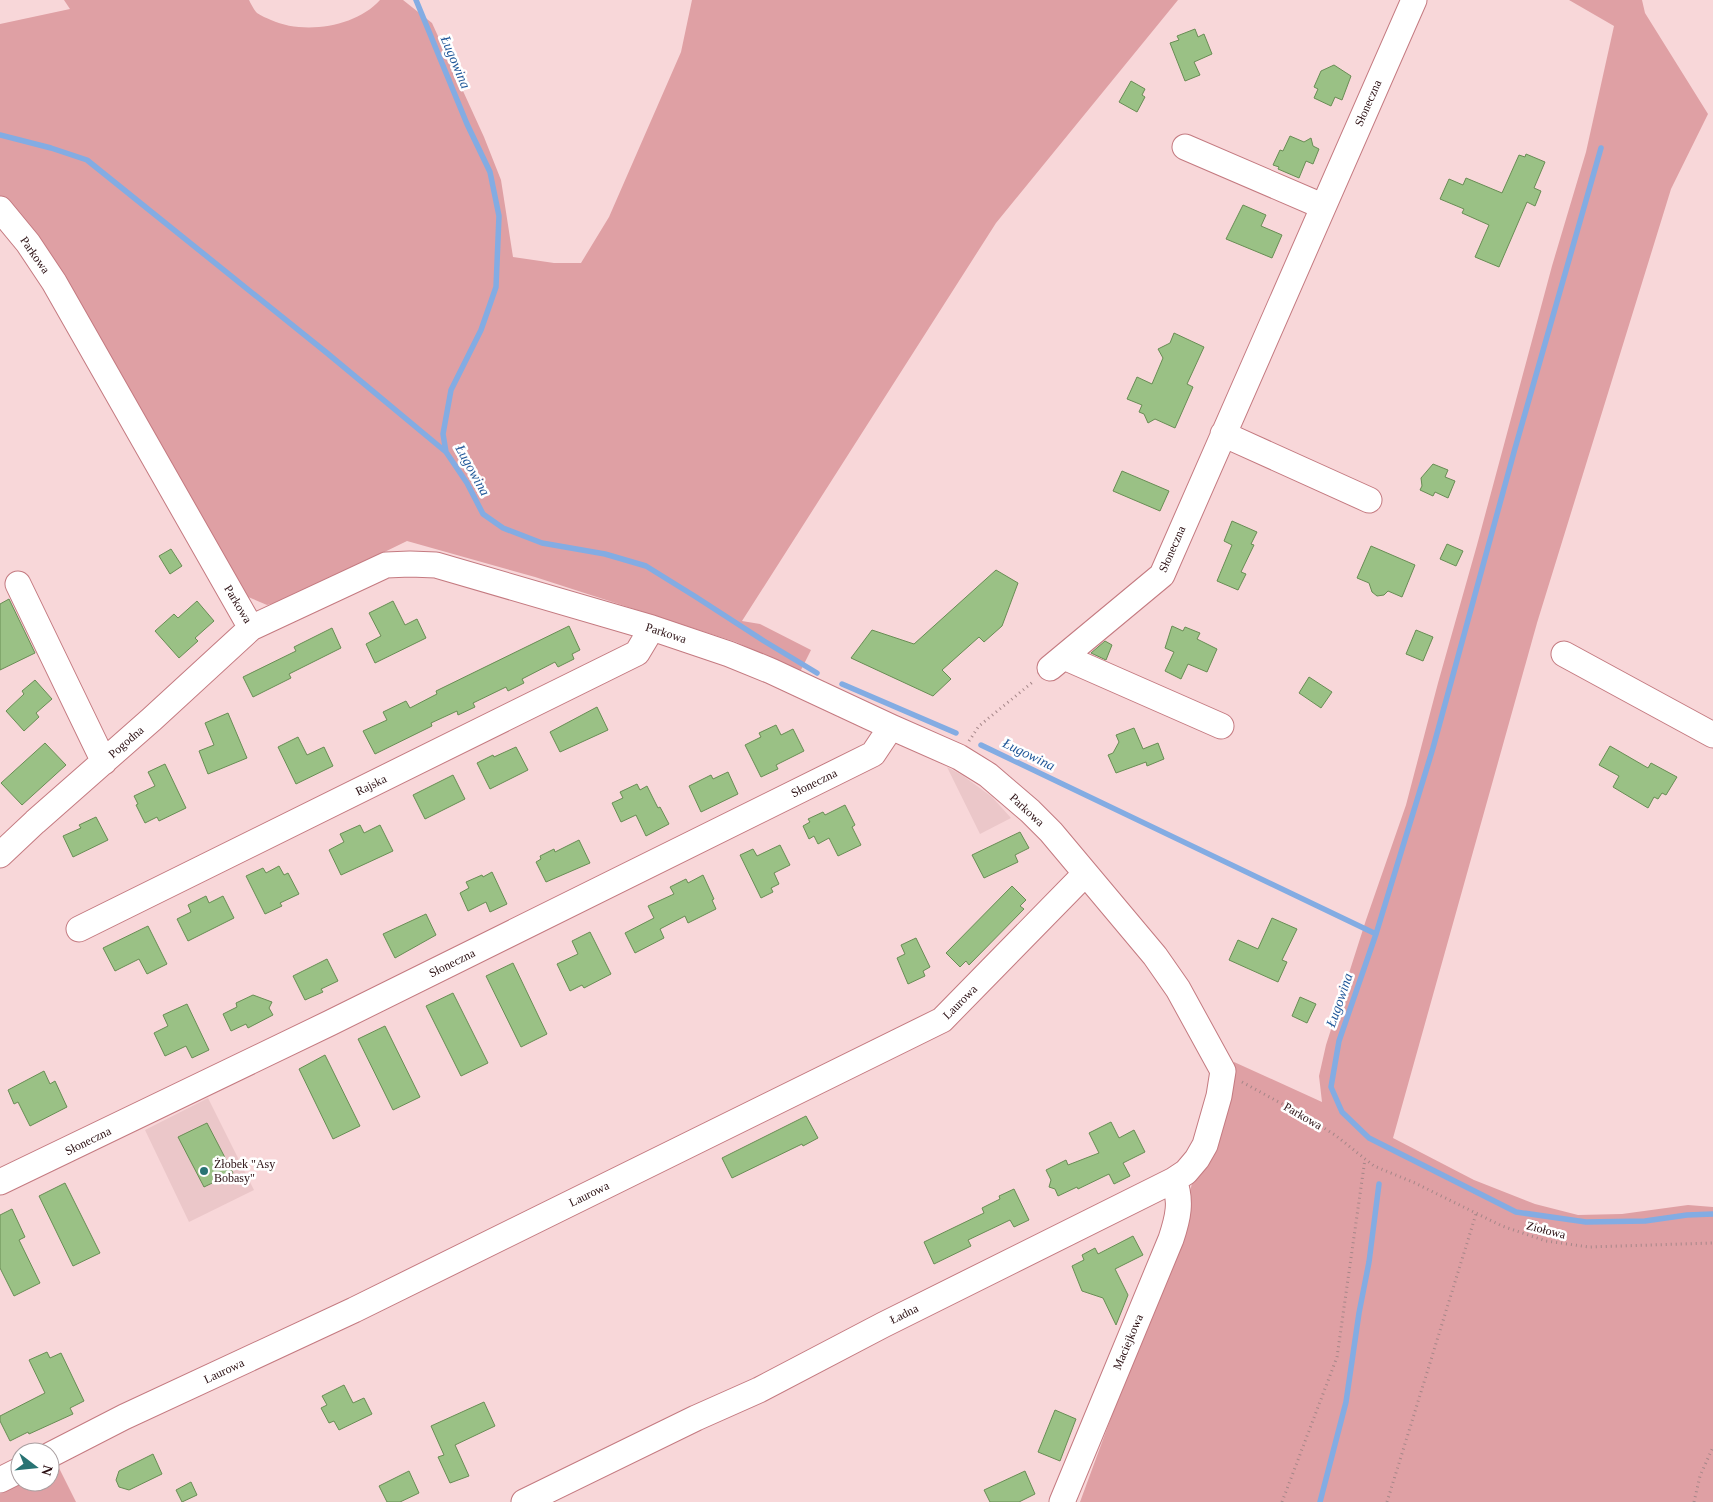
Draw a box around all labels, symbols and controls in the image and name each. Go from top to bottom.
water label: Ługowina [437,33,473,91]
street label: Słoneczna [1352,77,1385,128]
street label: Parkowa [17,234,53,277]
water label: Ługowina [452,441,493,498]
street label: Słoneczna [1156,523,1189,574]
street label: Parkowa [221,582,255,626]
street label: Parkowa [644,620,689,646]
street label: Pogodna [106,722,147,761]
water label: Ługowina [999,735,1057,773]
street label: Słoneczna [789,766,840,800]
street label: Rajska [353,771,389,798]
street label: Parkowa [1007,791,1048,830]
street label: Słoneczna [427,946,478,980]
water label: Ługowina [1323,971,1356,1030]
street label: Laurowa [940,982,980,1022]
street label: Parkowa [1281,1099,1325,1133]
street label: Słoneczna [63,1124,114,1158]
place label: Żłobek "Asy Bobasy" [214,1157,275,1185]
marker: Żłobek "Asy Bobasy" [198,1165,210,1177]
street label: Laurowa [567,1178,612,1210]
street label: Ziołowa [1525,1218,1568,1242]
street label: Ładna [887,1301,921,1327]
street label: Maciejkowa [1110,1311,1146,1372]
street label: Laurowa [202,1355,247,1386]
north arrow [10,1442,60,1492]
text: N [38,1464,56,1477]

